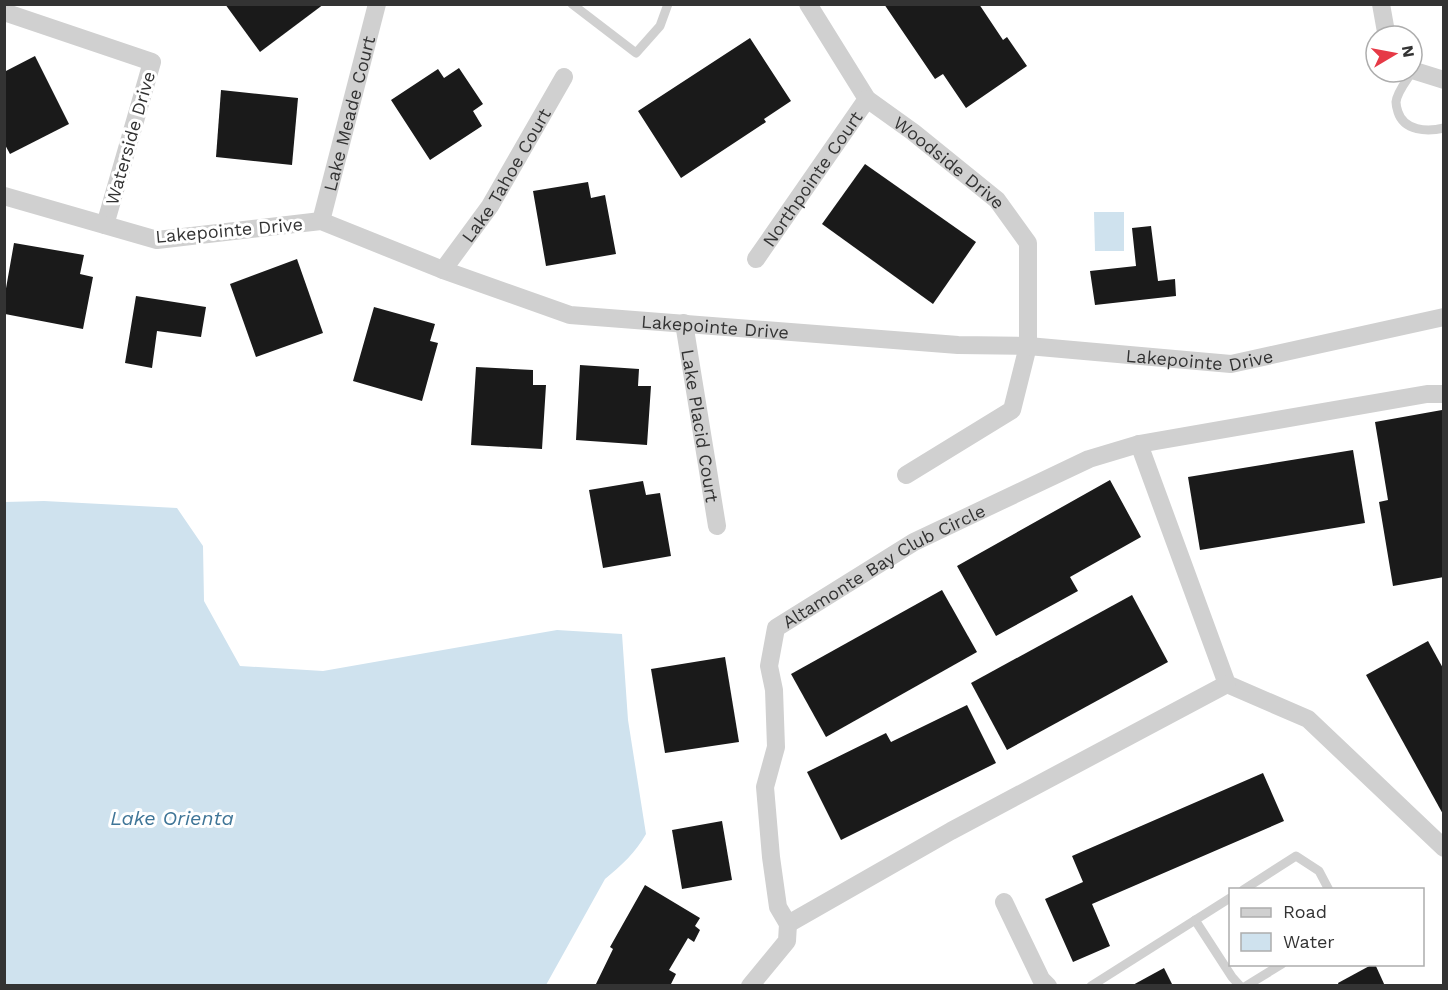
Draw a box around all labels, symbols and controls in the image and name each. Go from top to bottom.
north arrow [1364,24,1424,84]
street label: Lake Meade Court [319,33,379,193]
text: N [1398,44,1419,59]
street label: Waterside Drive [101,69,159,207]
street label: Lake Tahoe Court [457,104,555,246]
street label: Northpointe Court [758,106,866,250]
street label: Woodside Drive [890,111,1010,212]
street label: Lakepointe Drive [154,213,304,247]
street label: Lakepointe Drive [640,310,790,342]
street label: Lakepointe Drive [1125,344,1275,375]
street label: Lake Placid Court [678,347,724,504]
street label: Altamonte Bay Club Circle [778,499,988,632]
water label: Lake Orienta [110,806,234,830]
legend [1229,888,1424,966]
text: Road [1283,901,1327,922]
text: Water [1283,931,1335,952]

